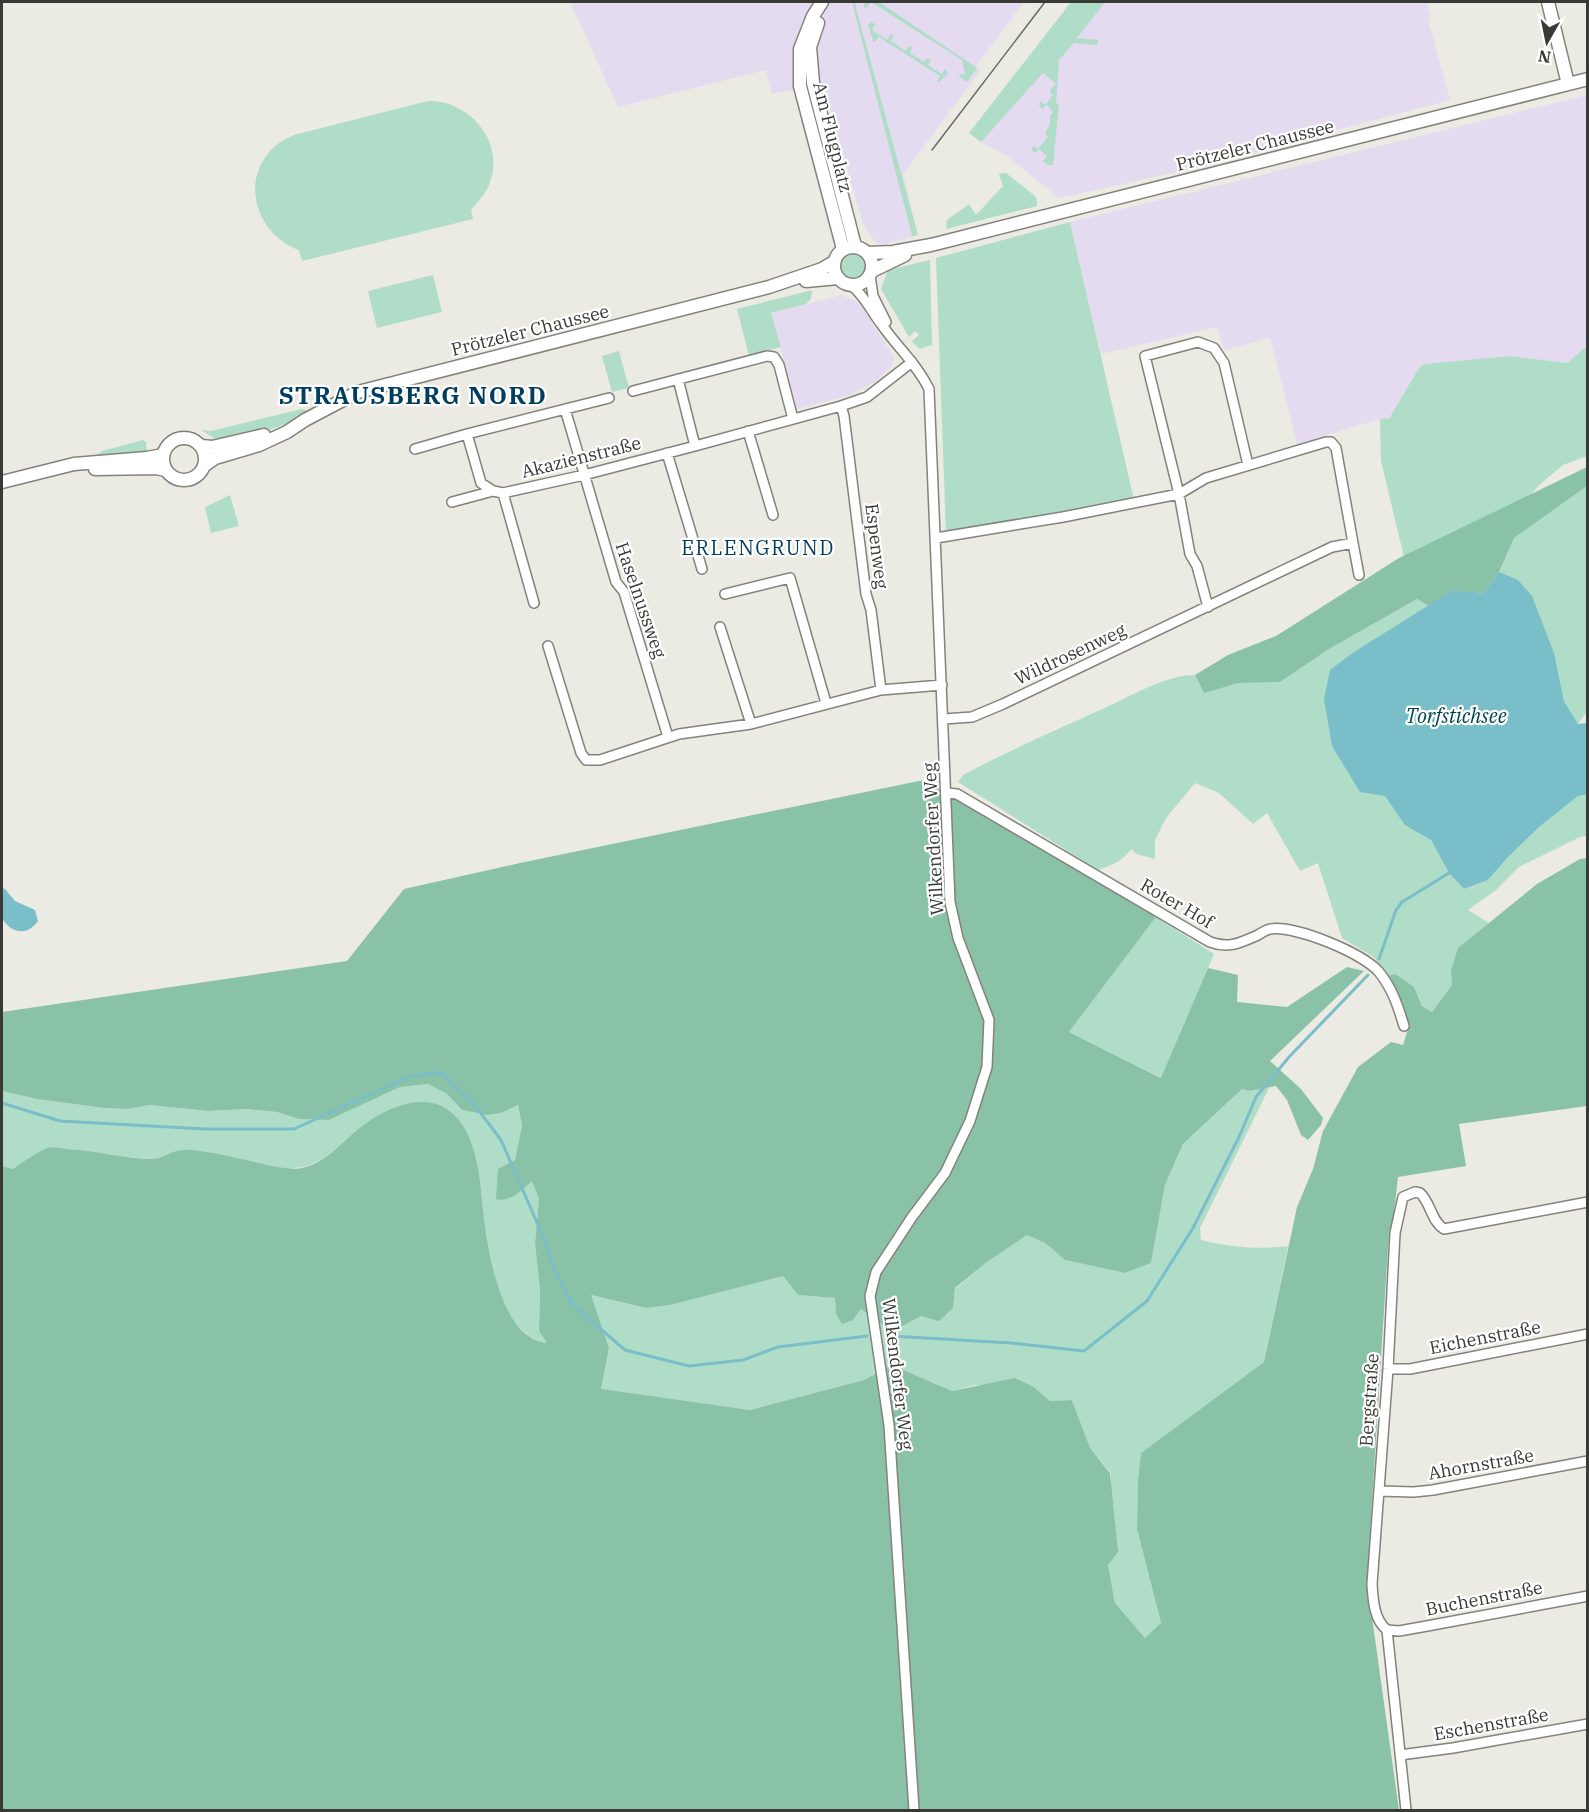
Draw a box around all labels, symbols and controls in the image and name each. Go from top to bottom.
north arrow [1517,12,1577,72]
text: N [1537,46,1552,68]
street label: Am Flugplatz [808,79,858,195]
street label: Prötzeler Chaussee [1174,114,1336,176]
street label: Prötzeler Chaussee [449,299,611,361]
district label: STRAUSBERG NORD [279,379,547,411]
street label: Akazienstraße [519,431,643,483]
street label: Espenweg [860,502,894,590]
district label: ERLENGRUND [681,534,835,561]
street label: Haselnussweg [610,539,672,661]
street label: Wildrosenweg [1011,618,1130,690]
water label: Torfstichsee [1405,702,1507,729]
street label: Wilkendorfer Weg [918,762,948,916]
street label: Roter Hof [1136,873,1219,934]
street label: Wilkendorfer Weg [877,1297,919,1451]
street label: Eichenstraße [1427,1315,1543,1359]
street label: Bergstraße [1354,1353,1384,1447]
street label: Ahornstraße [1426,1443,1536,1485]
street label: Buchenstraße [1424,1575,1544,1621]
street label: Eschenstraße [1432,1703,1550,1745]

